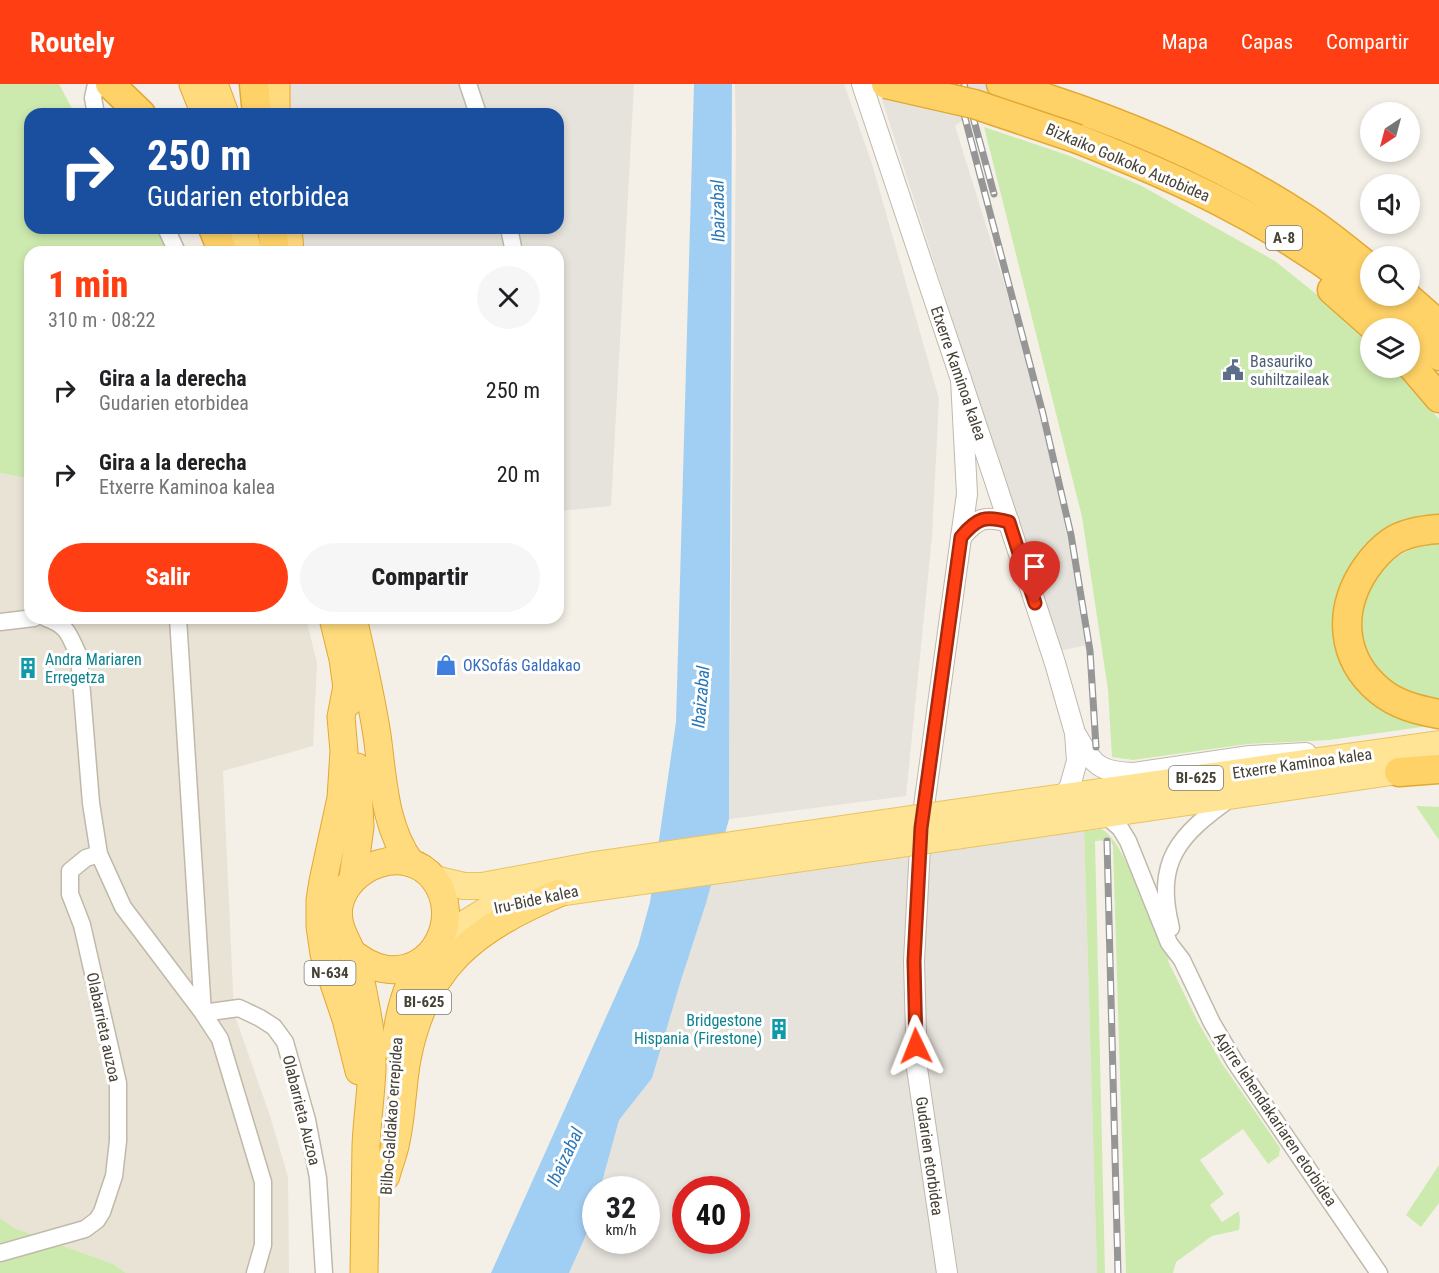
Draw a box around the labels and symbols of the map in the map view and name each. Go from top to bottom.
north arrow [1360,102,1420,162]
street label: Bizkaiko Golkoko Autobidea [1043,119,1213,206]
water label: Ibaizabal [706,179,729,242]
road number: A-8 [1266,226,1302,250]
street label: Etxerre Kaminoa kalea [927,304,990,443]
place label: Basauriko suhiltzaileak [1250,352,1330,389]
public building icon: Basauriko suhiltzaileak [1221,358,1245,382]
pin [1009,541,1060,603]
place label: Andra Mariaren Erregetza [45,650,142,687]
shop icon: OKSofás Galdakao [434,653,458,677]
building icon: Andra Mariaren Erregetza [16,656,40,680]
place label: OKSofás Galdakao [463,656,581,675]
water label: Ibaizabal [687,664,714,729]
street label: Etxerre Kaminoa kalea [1231,744,1373,783]
road number: BI-625 [1169,766,1223,790]
street label: Iru-Bide kalea [492,881,580,918]
road number: N-634 [304,961,356,985]
street label: Olabarrieta auzoa [83,971,124,1084]
road number: BI-625 [397,990,451,1014]
place label: Bridgestone Hispania (Firestone) [634,1011,762,1048]
position arrow [884,1014,948,1078]
building icon: Bridgestone Hispania (Firestone) [767,1017,791,1041]
street label: Agirre lehendakariaren etorbidea [1210,1029,1341,1210]
street label: Bilbo-Galdakao errepidea [377,1036,406,1196]
street label: Olabarrieta Auzoa [279,1053,324,1167]
street label: Gudarien etorbidea [912,1095,947,1217]
water label: Ibaizabal [542,1123,588,1189]
speed limit sign: 40 [672,1176,750,1254]

